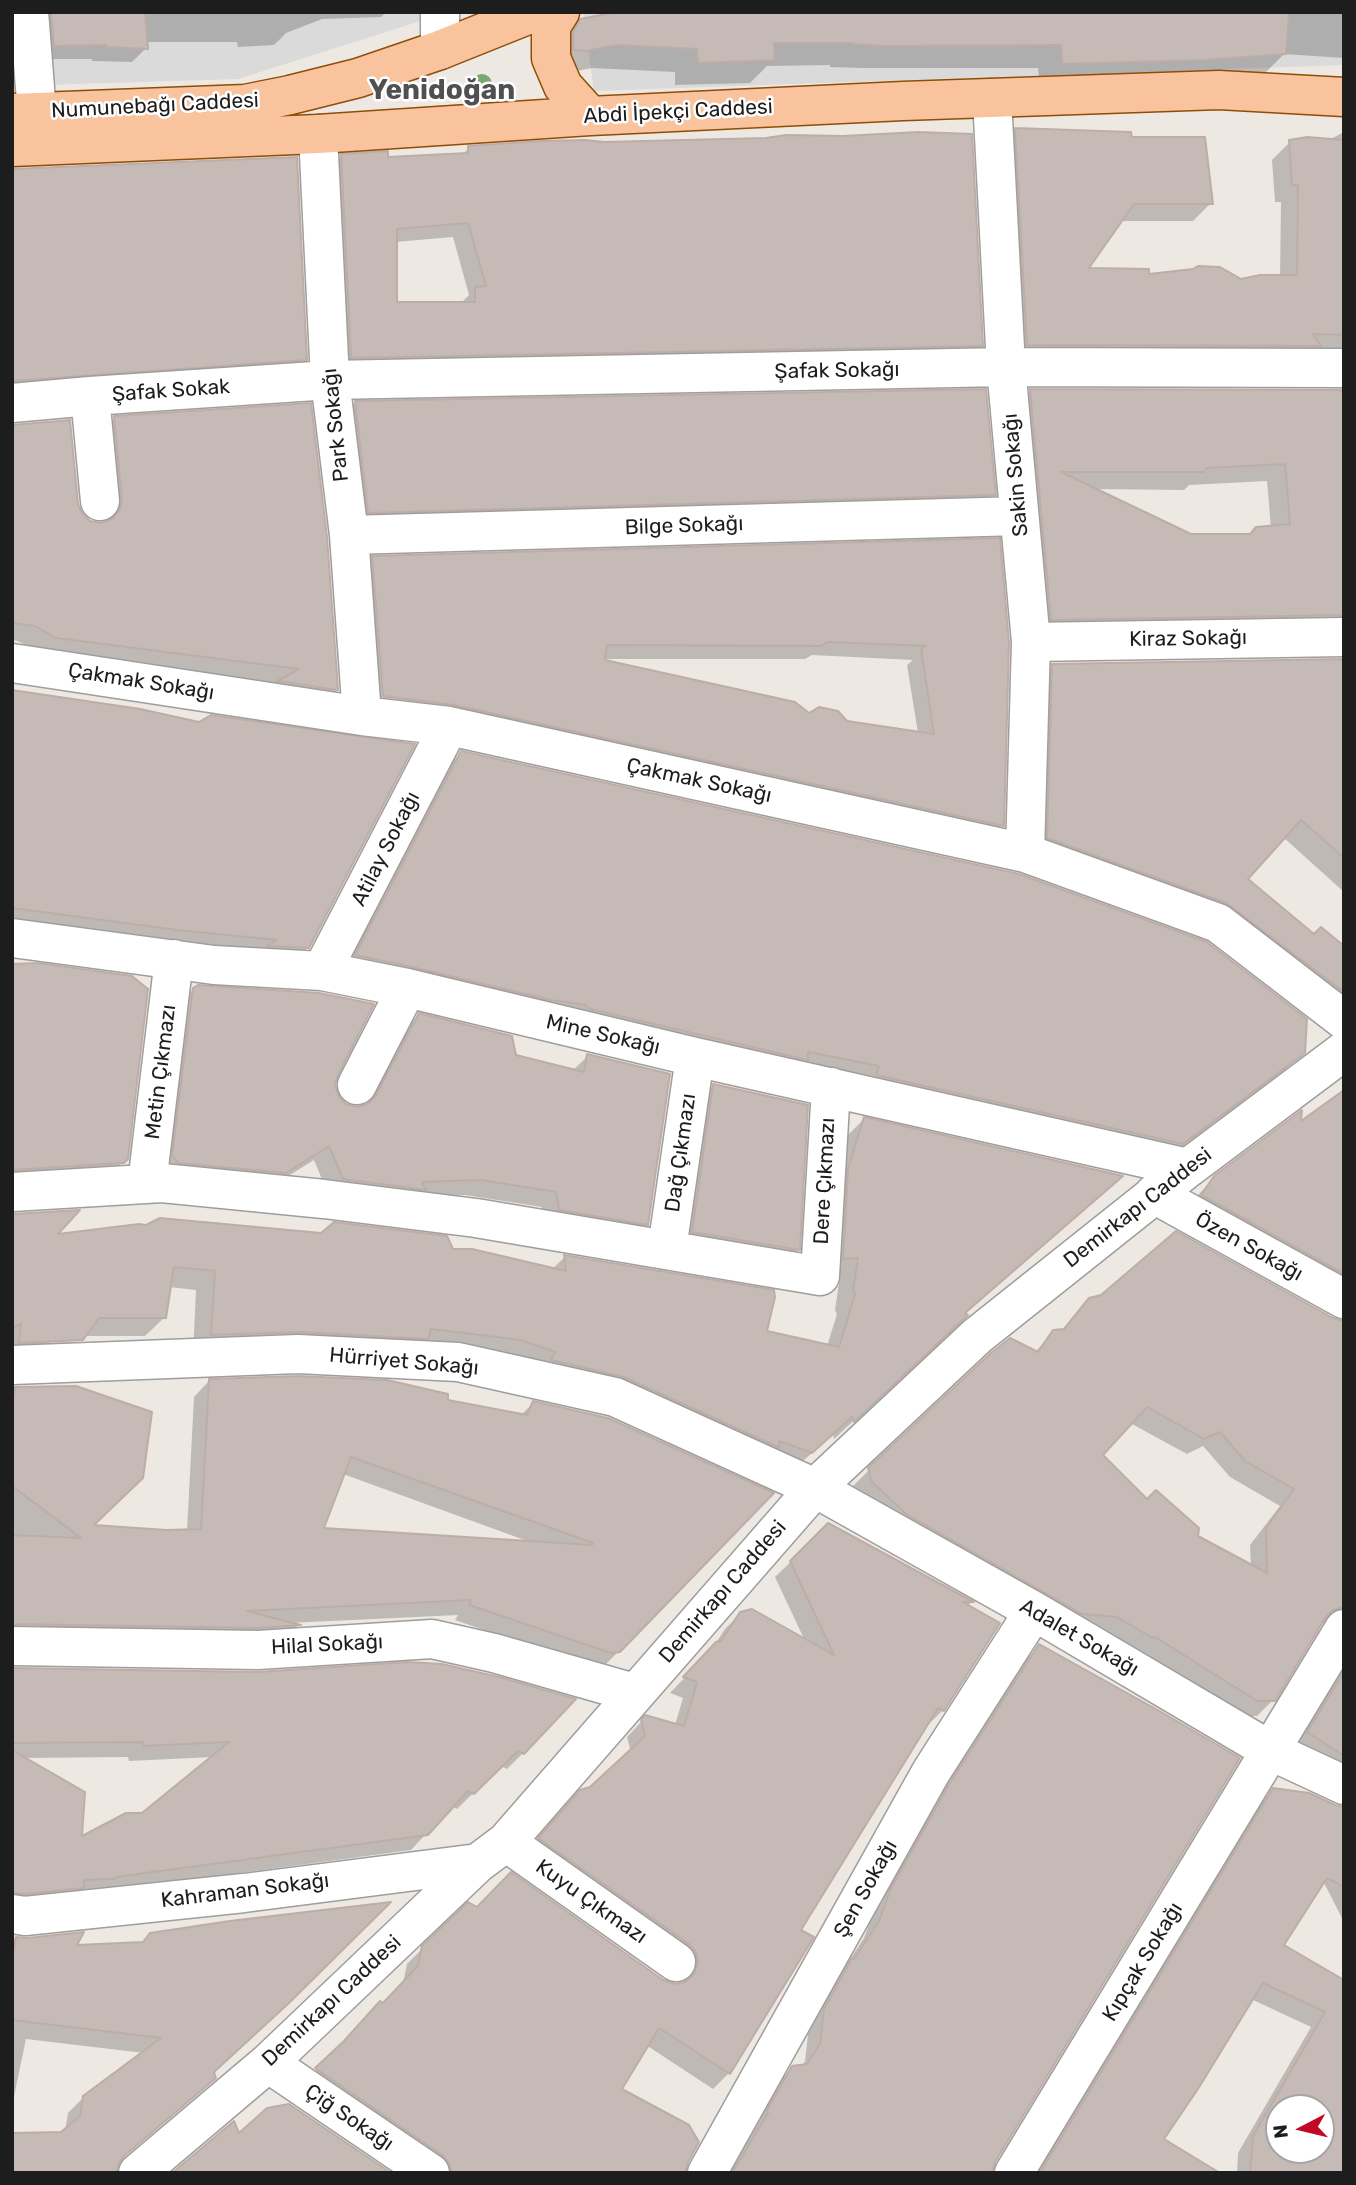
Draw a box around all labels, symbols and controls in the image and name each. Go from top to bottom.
district label: Yenidoğan [369,74,515,108]
street label: Numunebağı Caddesi [50,88,260,124]
street label: Abdi İpekçi Caddesi [583,94,773,130]
street label: Şafak Sokağı [774,357,900,385]
street label: Park Sokağı [318,367,354,483]
street label: Şafak Sokak [111,374,231,408]
street label: Sakin Sokağı [998,412,1034,538]
street label: Bilge Sokağı [624,511,744,541]
street label: Kiraz Sokağı [1129,625,1247,653]
street label: Çakmak Sokağı [66,658,216,706]
street label: Çakmak Sokağı [624,753,774,809]
street label: Atilay Sokağı [346,788,426,910]
street label: Metin Çıkmazı [140,1003,182,1141]
street label: Mine Sokağı [543,1010,663,1060]
street label: Dağ Çıkmazı [660,1092,702,1214]
street label: Dere Çıkmazı [809,1117,841,1245]
street label: Demirkapı Caddesi [1059,1142,1217,1274]
street label: Özen Sokağı [1191,1207,1307,1287]
street label: Hürriyet Sokağı [328,1343,480,1381]
street label: Demirkapı Caddesi [654,1515,792,1669]
street label: Adalet Sokağı [1015,1594,1143,1682]
street label: Hilal Sokağı [270,1629,384,1661]
street label: Şen Sokağı [829,1836,903,1942]
street label: Kuyu Çıkmazı [530,1854,652,1950]
street label: Kahraman Sokağı [159,1868,331,1914]
street label: Kıpçak Sokağı [1098,1898,1188,2026]
street label: Demirkapı Caddesi [257,1930,407,2072]
street label: Çiğ Sokağı [300,2079,398,2157]
north arrow [1265,2094,1335,2164]
text: N [1268,2123,1293,2140]

